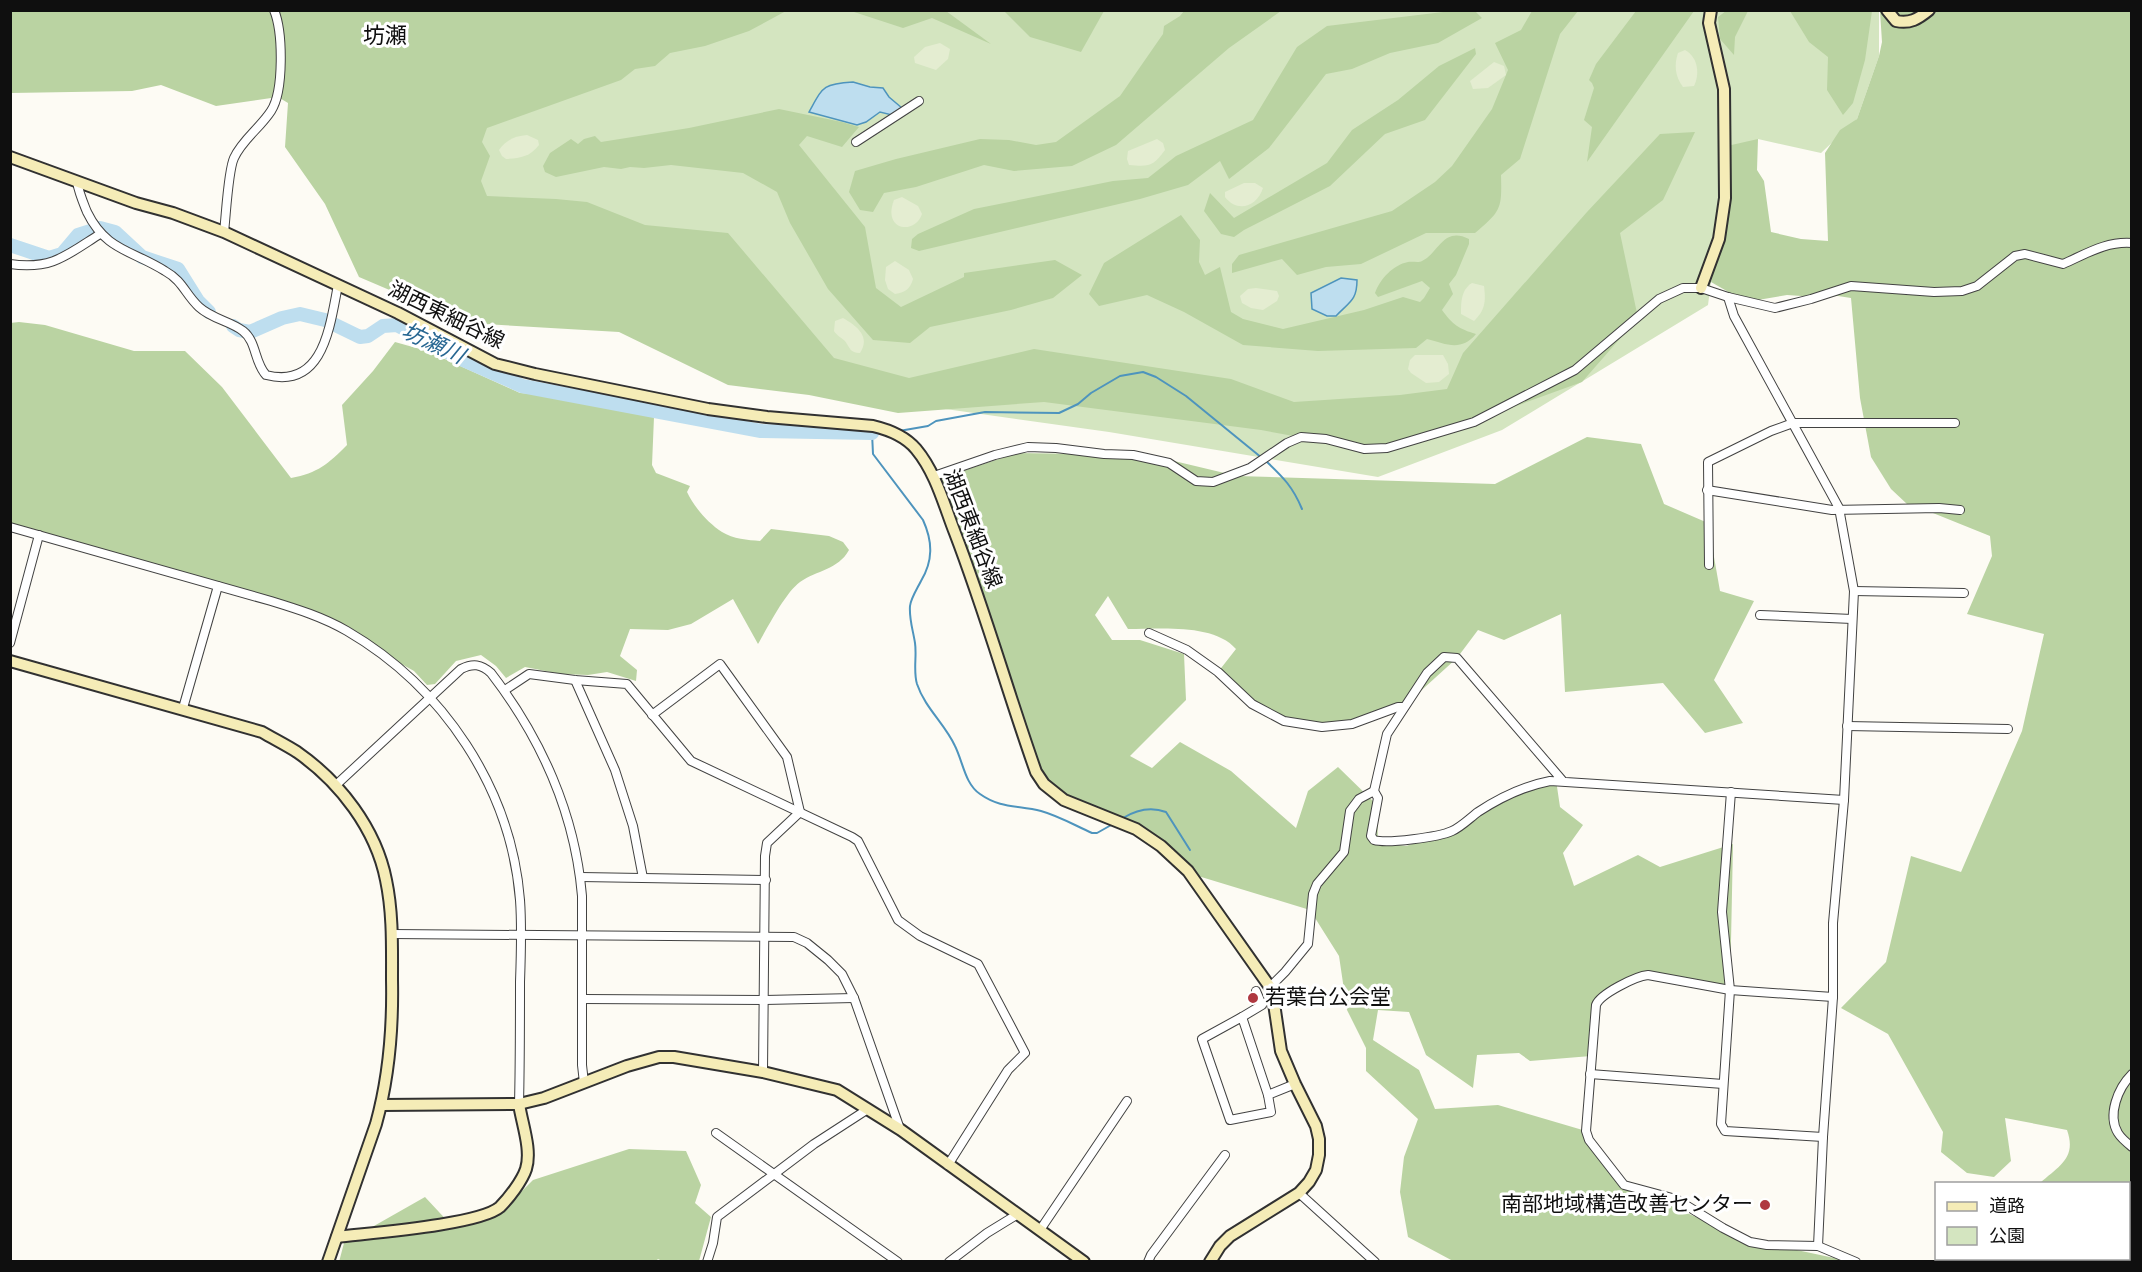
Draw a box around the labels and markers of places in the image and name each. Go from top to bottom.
place label: 若葉台公会堂 [1265,982,1391,1014]
marker: 若葉台公会堂 [1246,991,1260,1005]
place label: 南部地域構造改善センター [1501,1189,1753,1221]
marker: 南部地域構造改善センター [1758,1198,1772,1212]

